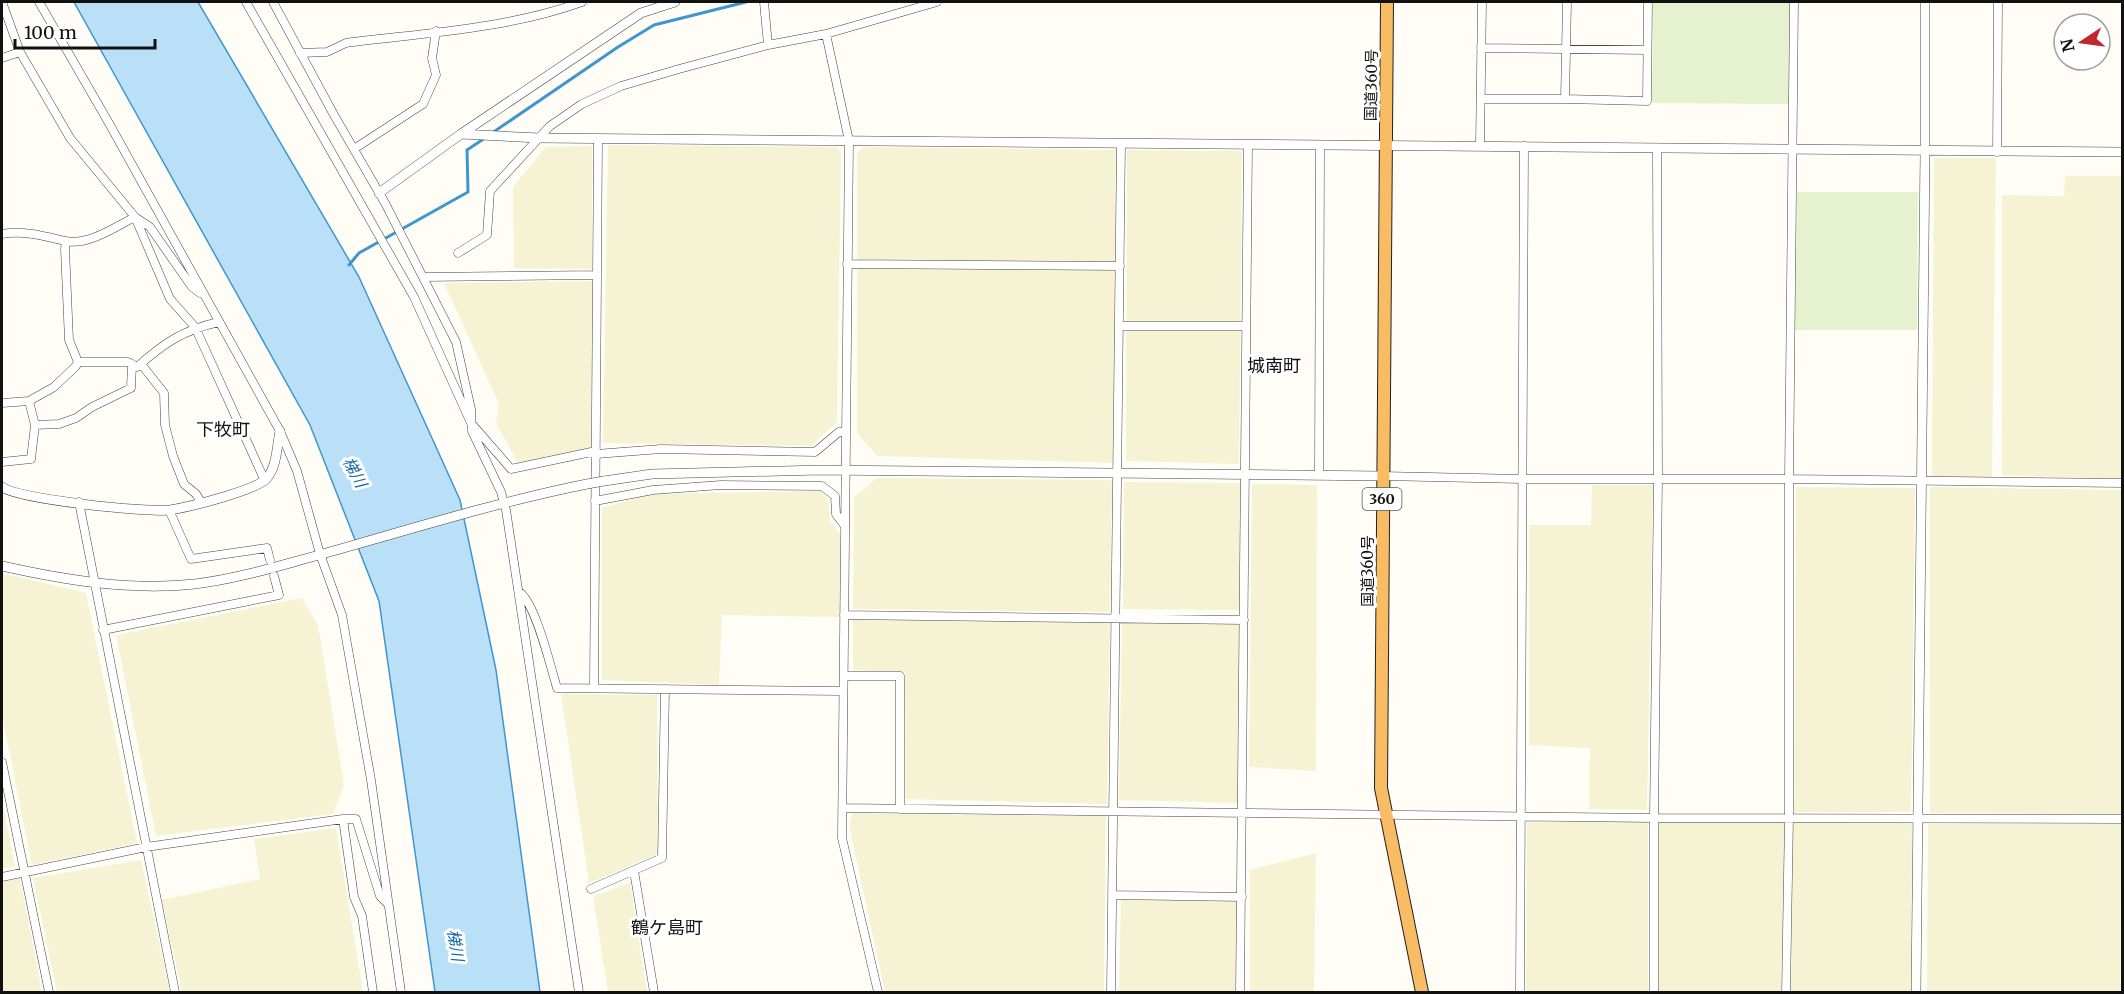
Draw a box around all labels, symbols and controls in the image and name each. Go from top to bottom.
scale bar [15,12,154,50]
north arrow [2052,12,2112,72]
text: 100 m [24,21,77,44]
text: N [2056,37,2079,54]
street label: 国道360号 [1361,49,1381,121]
district label: 城南町 [1247,354,1301,377]
district label: 下牧町 [196,418,250,441]
water label: 梯川 [339,453,372,493]
road number: 360 [1362,488,1402,510]
street label: 国道360号 [1358,535,1377,607]
district label: 鶴ケ島町 [631,916,703,939]
water label: 梯川 [444,928,469,964]

